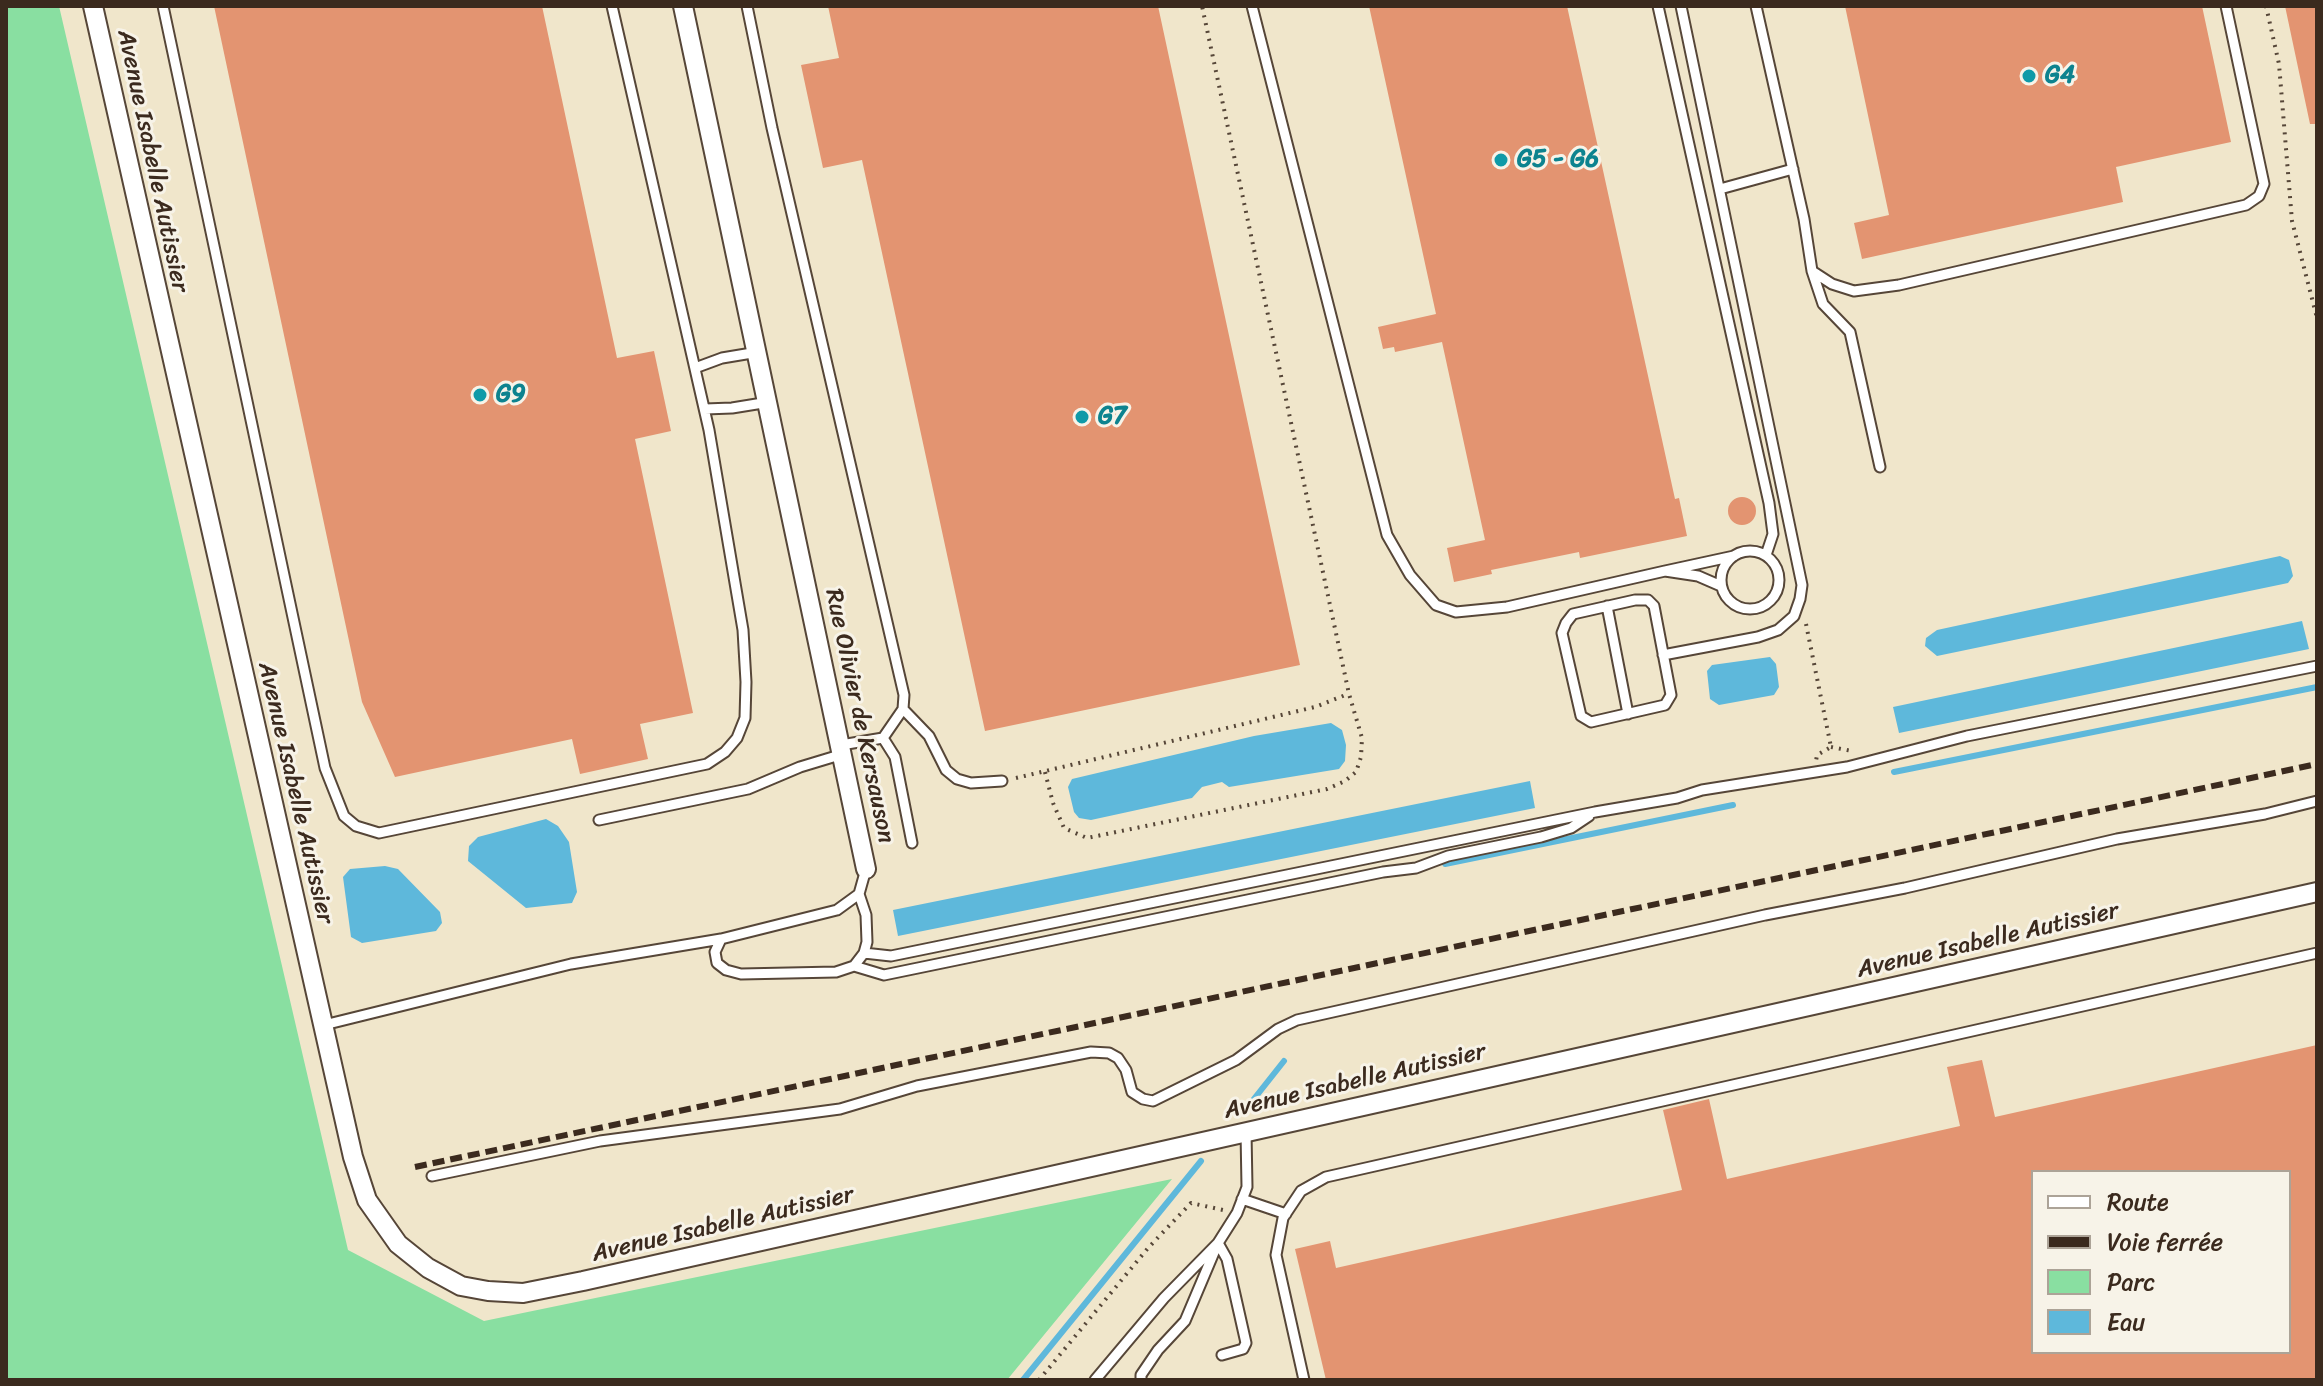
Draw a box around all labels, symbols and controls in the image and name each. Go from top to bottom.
street label: Avenue Isabelle Autissier [110,27,194,295]
place label: G4 [2045,62,2075,90]
marker: G4 [2020,67,2038,85]
place label: G5 - G6 [1517,146,1599,174]
marker: G5 - G6 [1492,151,1510,169]
place label: G9 [496,381,526,409]
marker: G9 [471,386,489,404]
place label: G7 [1098,403,1127,431]
marker: G7 [1073,408,1091,426]
street label: Rue Olivier de Kersauson [818,586,900,846]
street label: Avenue Isabelle Autissier [251,659,339,927]
street label: Avenue Isabelle Autissier [1854,897,2122,985]
street label: Avenue Isabelle Autissier [1221,1038,1489,1126]
legend [2031,1170,2291,1354]
street label: Avenue Isabelle Autissier [589,1181,857,1269]
text: Route [2107,1181,2169,1223]
text: Voie ferrée [2107,1221,2223,1263]
text: Parc [2107,1261,2155,1303]
text: Eau [2107,1301,2145,1343]

